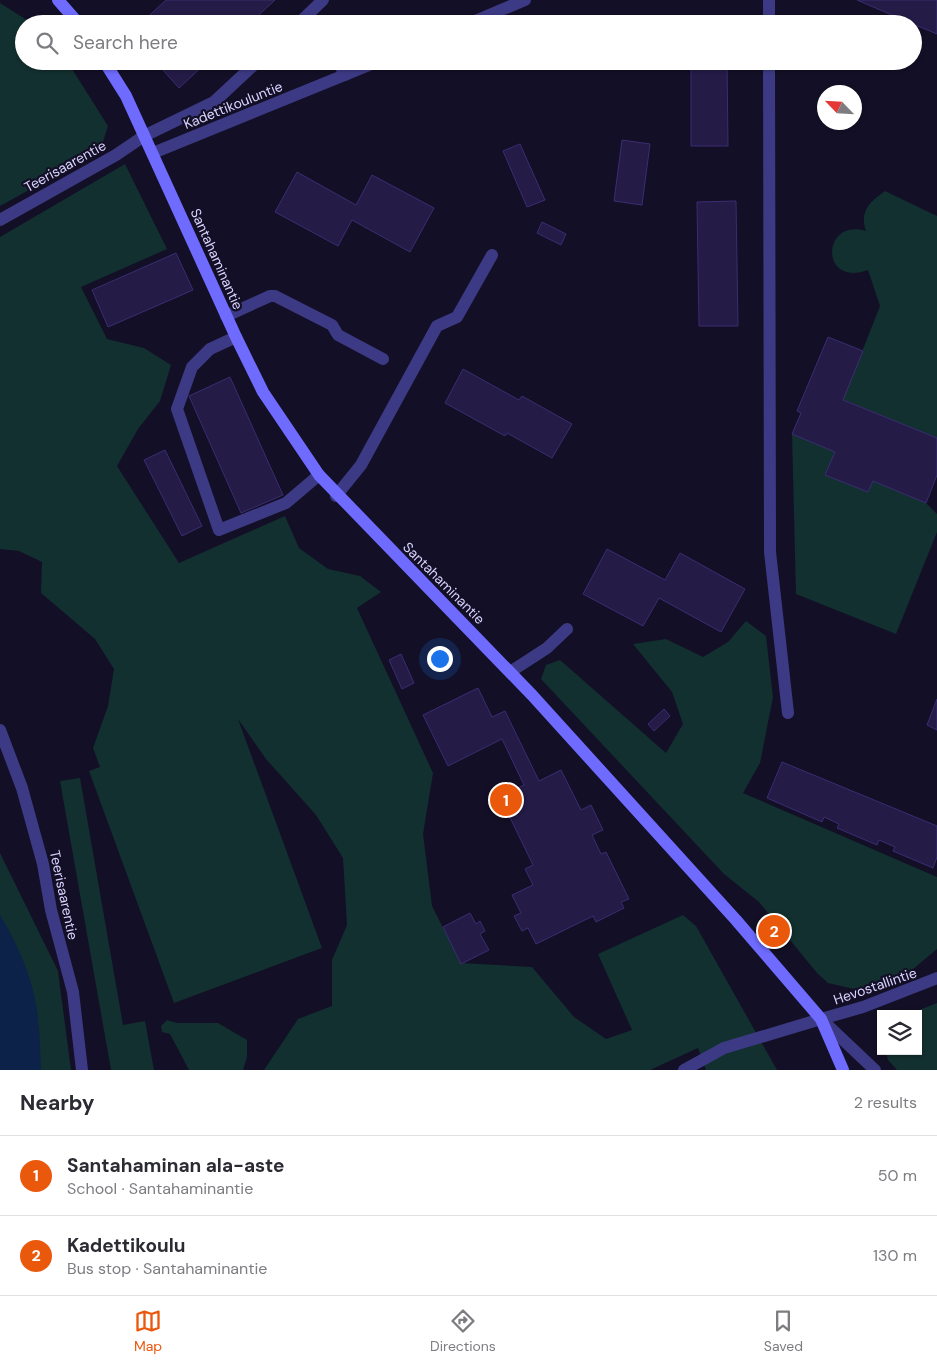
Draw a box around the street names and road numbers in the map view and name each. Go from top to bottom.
street label: Kadettikouluntie [181,77,285,133]
street label: Teerisaarentie [21,136,109,196]
street label: Santahaminantie [187,206,247,312]
street label: Santahaminantie [399,538,489,628]
street label: Teerisaarentie [46,849,82,941]
street label: Hevostallintie [831,963,919,1009]

